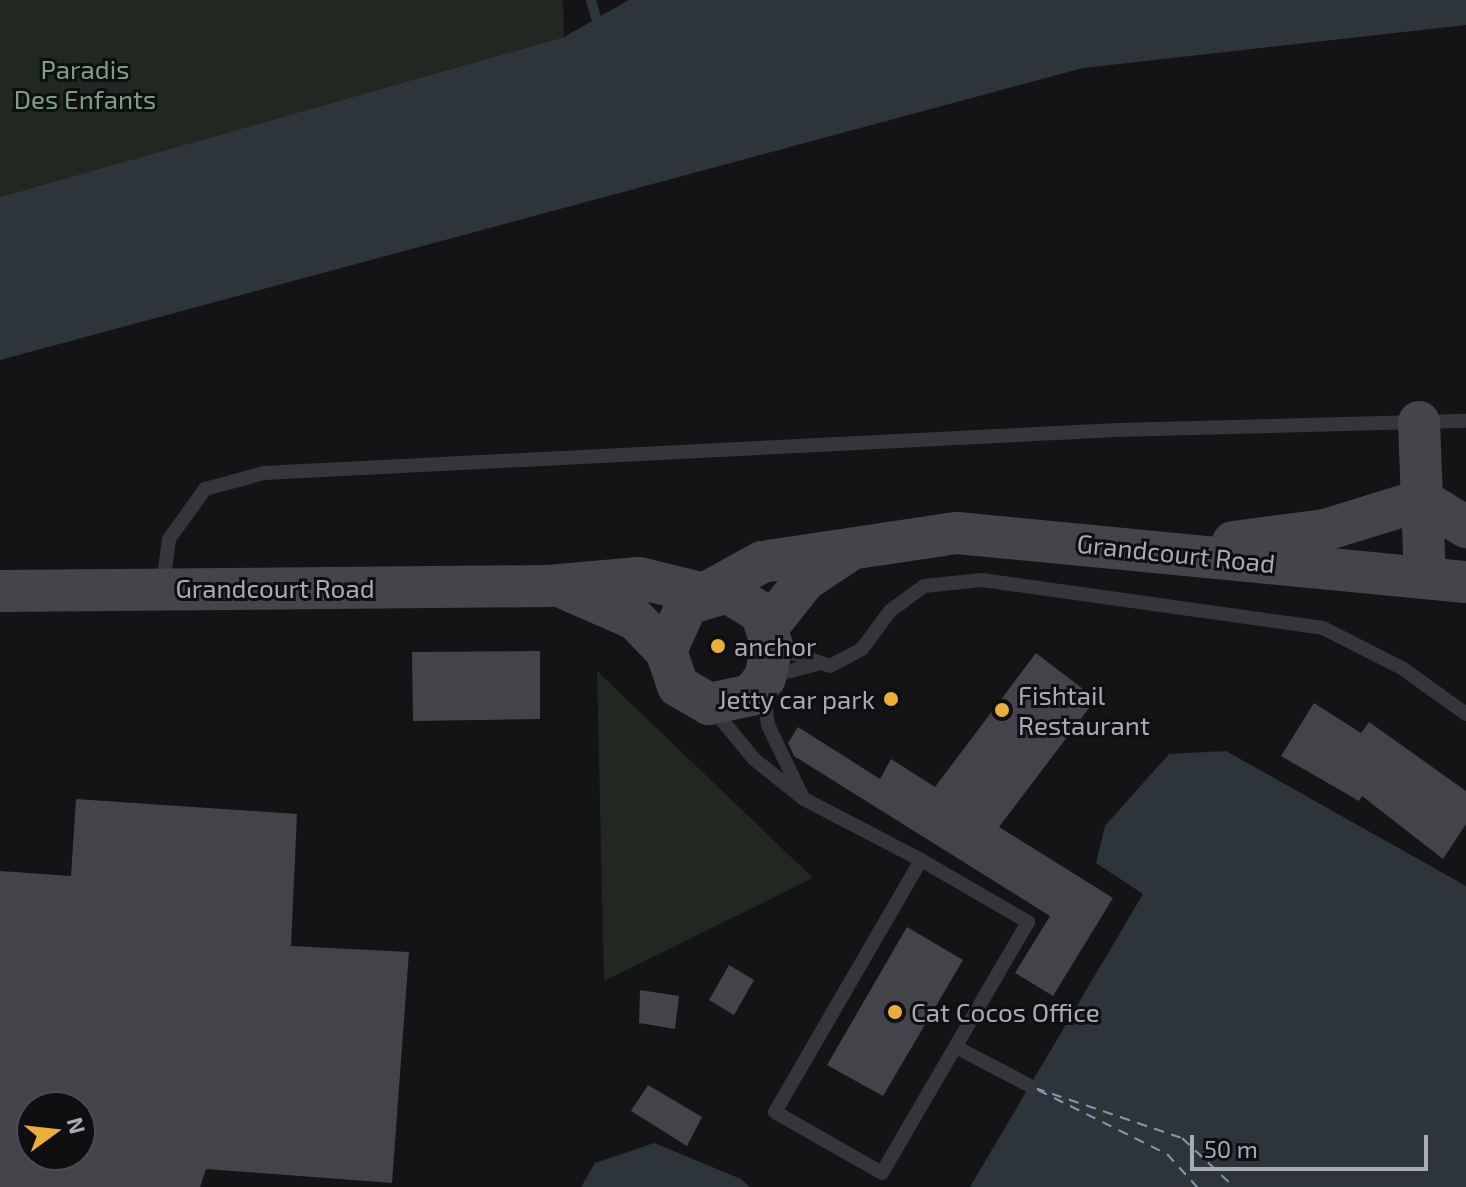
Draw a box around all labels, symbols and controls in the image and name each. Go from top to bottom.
park label: Paradis Des Enfants [14,53,156,114]
street label: Grandcourt Road [1075,527,1277,579]
street label: Grandcourt Road [175,572,375,604]
place label: anchor [734,630,816,662]
marker: anchor [709,637,727,655]
place label: Fishtail Restaurant [1018,679,1150,740]
place label: Jetty car park [717,683,875,715]
marker: Jetty car park [882,690,900,708]
marker: Fishtail Restaurant [993,701,1011,719]
place label: Cat Cocos Office [911,996,1100,1028]
marker: Cat Cocos Office [886,1003,904,1021]
north arrow [16,1091,96,1171]
text: N [63,1114,92,1136]
scale bar [1194,1119,1432,1169]
text: 50 m [1204,1134,1258,1163]

